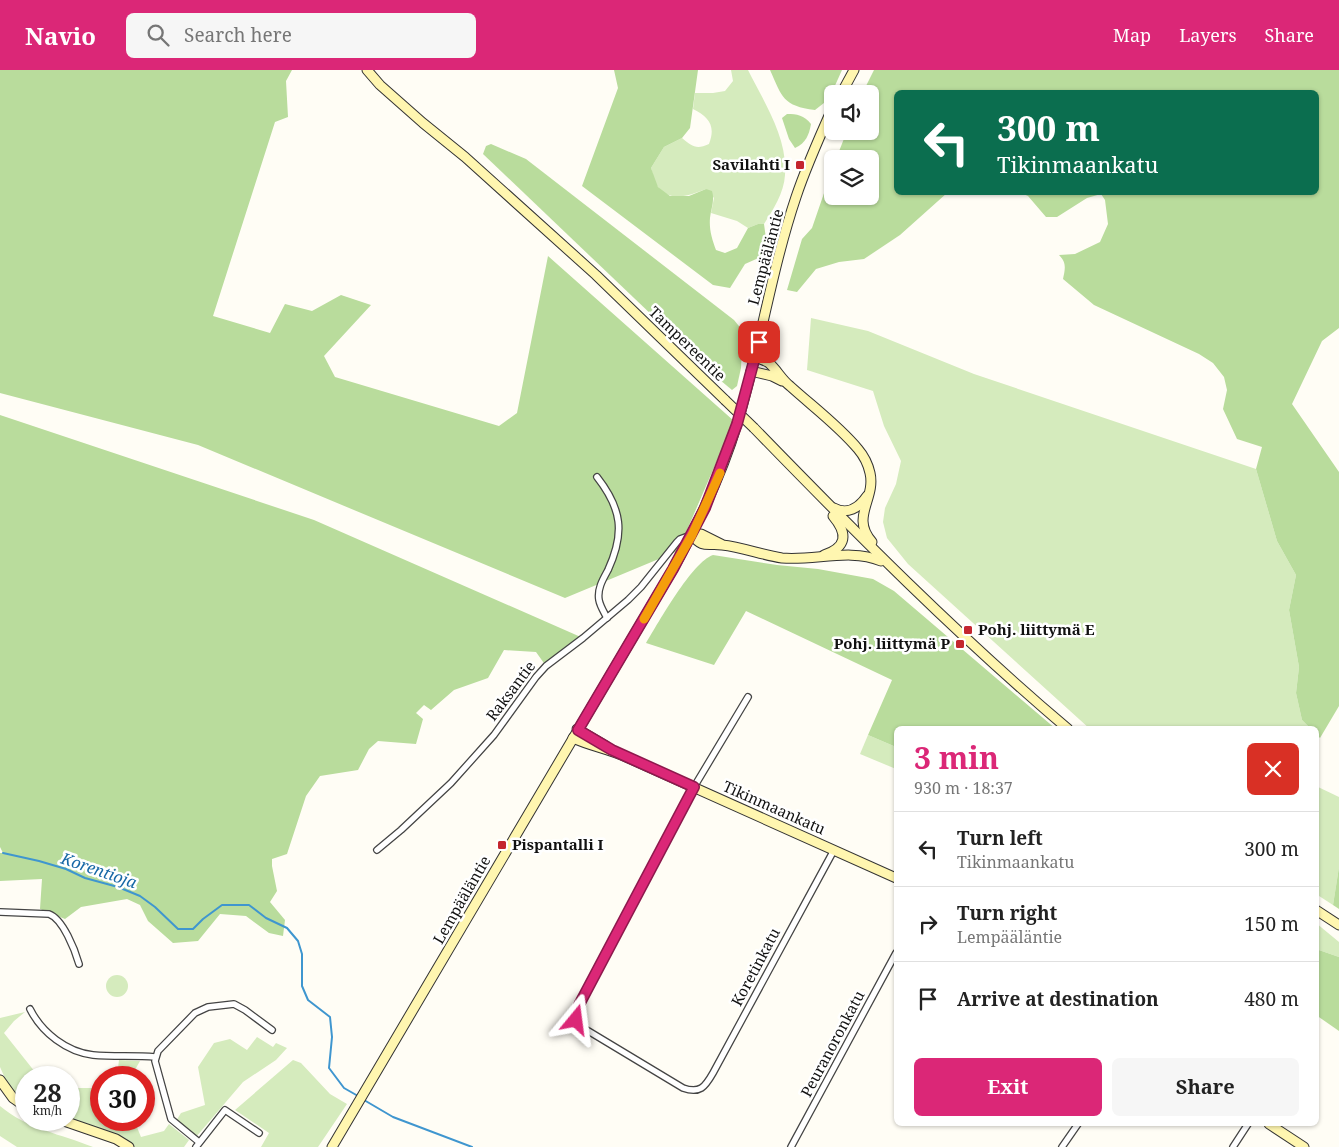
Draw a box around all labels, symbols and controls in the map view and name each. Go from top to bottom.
search box [126,13,476,58]
text: Navio [25,19,96,52]
icon: search [144,21,172,49]
text: Search here [184,22,292,48]
text: Map [1113,23,1151,47]
text: Layers [1179,23,1237,47]
text: Share [1265,23,1314,47]
map controls [824,85,879,205]
button: sound [824,85,879,140]
text: 300 m [997,104,1100,151]
icon: left [914,110,979,175]
text: Tikinmaankatu [997,149,1158,179]
button: layers [824,150,879,205]
place label: Savilahti I [712,154,790,174]
marker: Savilahti I [794,159,806,171]
street label: Lempääläntie [743,207,787,307]
street label: Tampereentie [645,302,730,385]
pin [738,321,780,363]
icon: arrive [745,328,773,356]
place label: Pohj. liittymä E [978,619,1095,639]
marker: Pohj. liittymä E [962,624,974,636]
place label: Pohj. liittymä P [834,633,950,653]
marker: Pohj. liittymä P [954,638,966,650]
street label: Raksantie [481,656,539,724]
text: 3 min [914,737,999,778]
button: close [1247,743,1299,795]
street label: Tikinmaankatu [720,776,829,839]
text: 930 m · 18:37 [914,777,1013,799]
text: Turn left [957,825,1043,851]
place label: Pispantalli I [512,834,604,854]
icon: left [914,835,942,863]
text: 300 m [1244,836,1299,862]
marker: Pispantalli I [496,839,508,851]
water label: Korentioja [57,846,140,893]
text: Tikinmaankatu [957,851,1074,873]
street label: Lempääläntie [428,852,494,947]
text: Turn right [957,900,1057,926]
icon: right [914,910,942,938]
text: 150 m [1244,911,1299,937]
street label: Koretinkatu [726,924,784,1009]
text: Lempääläntie [957,926,1062,948]
icon: arrive [914,985,942,1013]
text: Arrive at destination [957,986,1159,1012]
text: 480 m [1244,986,1299,1012]
street label: Peuranoronkatu [796,987,869,1100]
position arrow [549,993,601,1045]
button: Exit [914,1058,1102,1116]
button: Share [1112,1058,1299,1116]
speed limit sign: 30 [90,1066,155,1131]
text: 28 [33,1075,62,1109]
text: km/h [33,1102,62,1119]

